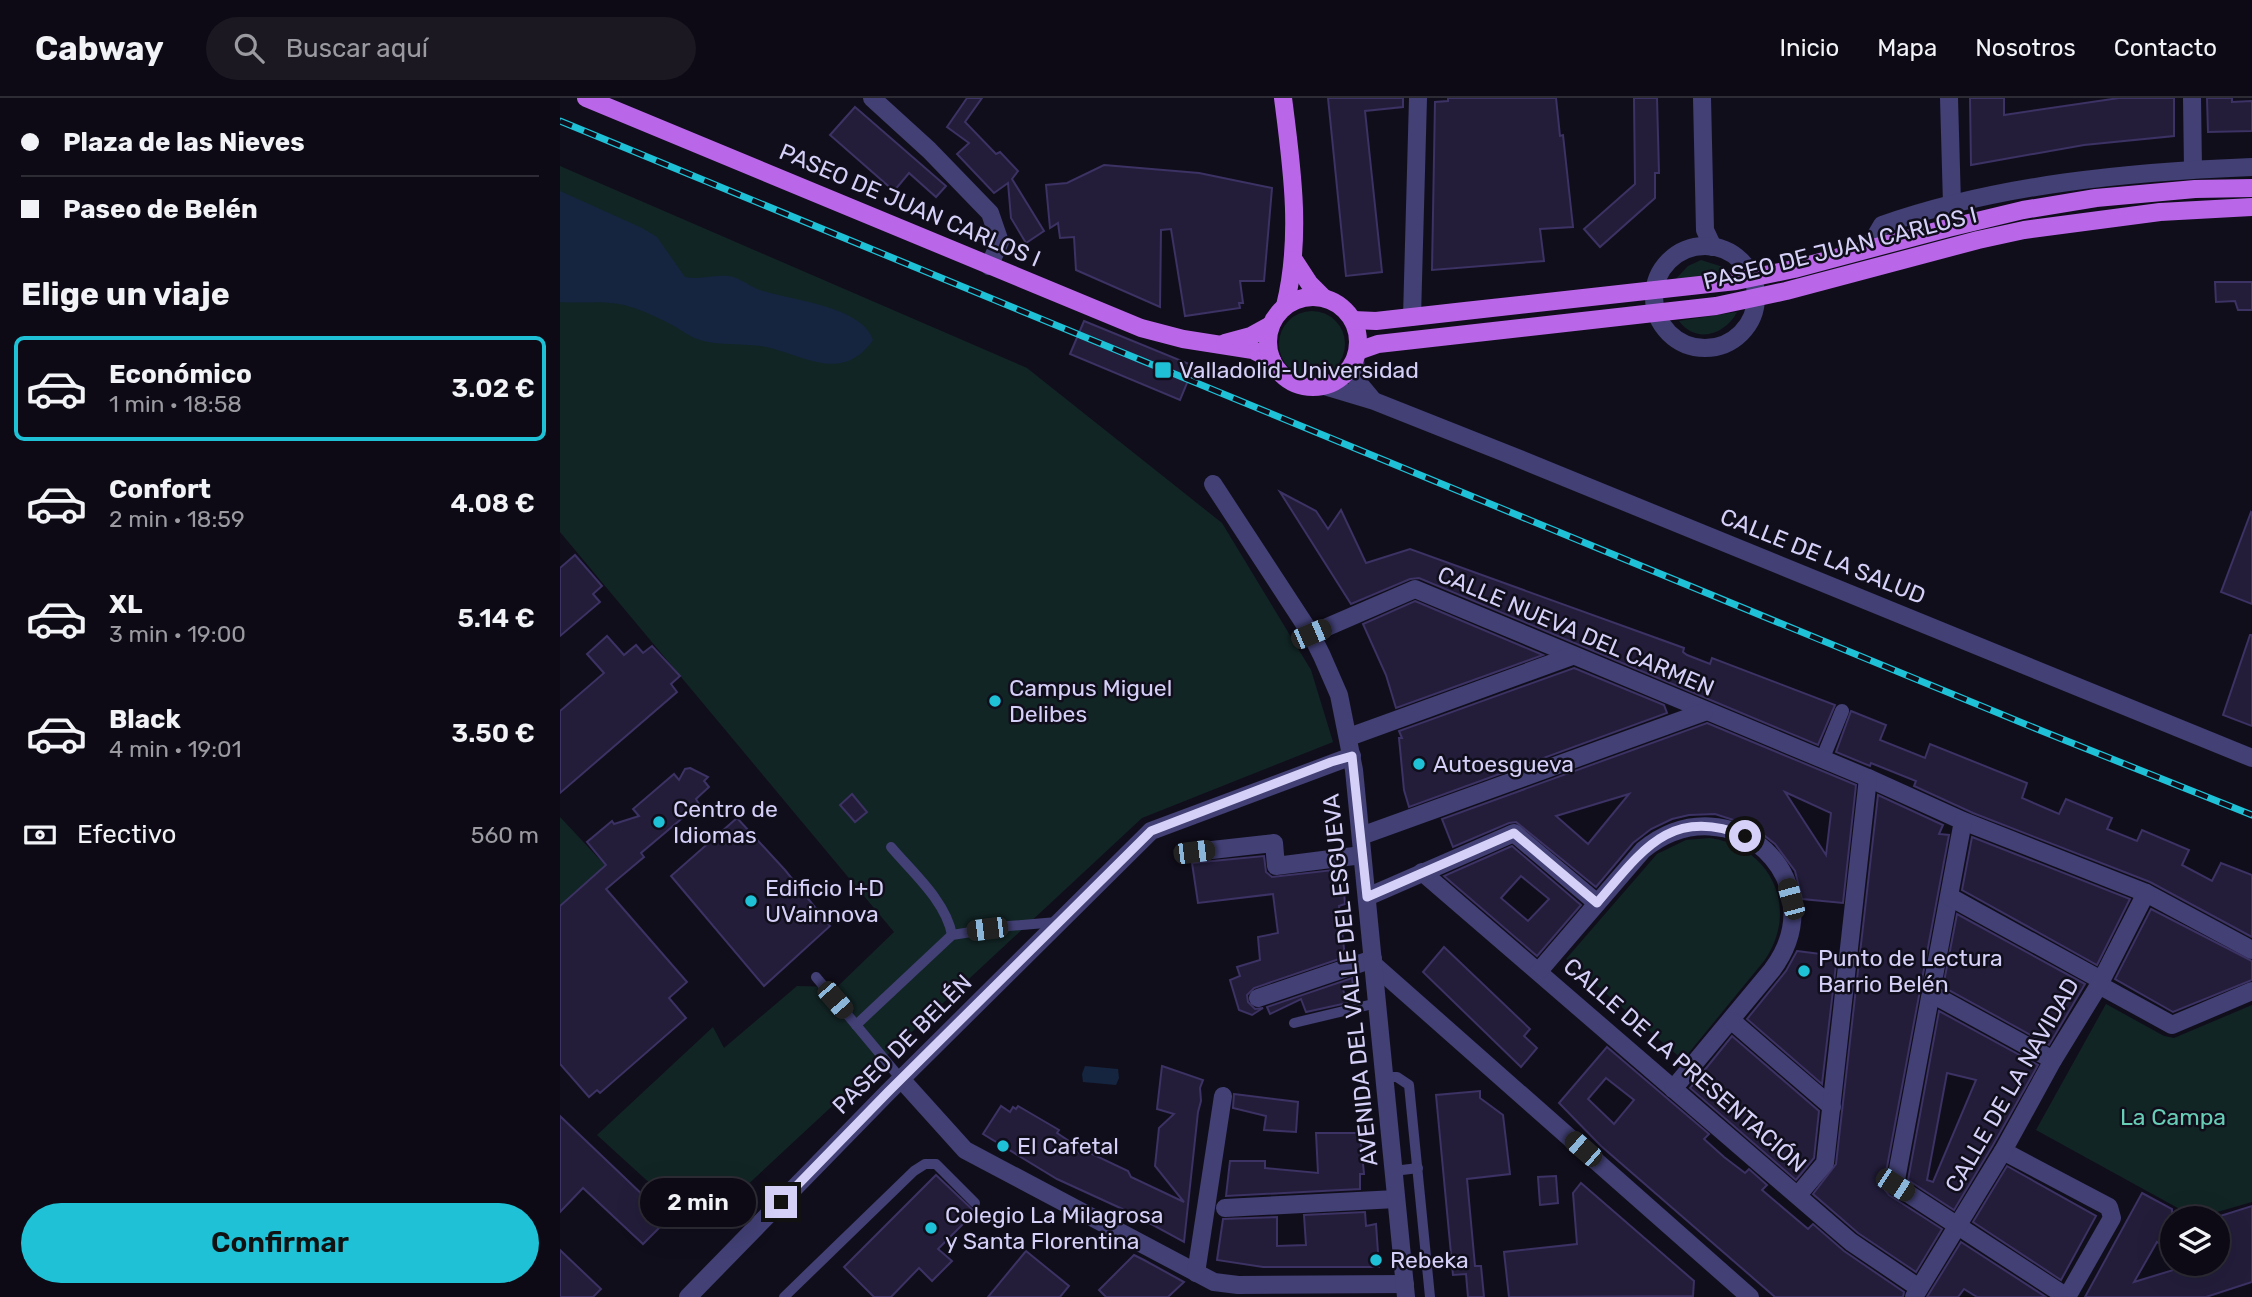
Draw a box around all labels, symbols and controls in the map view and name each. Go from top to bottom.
search box [206,17,696,80]
text: Cabway [35,29,164,68]
icon: search [230,29,268,67]
text: Buscar aquí [286,33,428,64]
text: Inicio [1780,34,1839,62]
text: Mapa [1877,34,1937,62]
text: Nosotros [1975,34,2076,62]
text: Contacto [2114,34,2217,62]
text: Plaza de las Nieves [63,127,305,158]
street label: PASEO DE JUAN CARLOS I [775,137,1045,273]
text: Paseo de Belén [63,194,258,225]
street label: PASEO DE JUAN CARLOS I [1700,200,1980,296]
text: Elige un viaje [21,275,230,313]
place label: Valladolid-Universidad [1179,356,1419,384]
icon: car [25,357,88,420]
text: Económico [109,359,252,390]
marker: Valladolid-Universidad [1153,360,1173,380]
text: 3.02 € [452,373,535,404]
text: 1 min · 18:58 [109,390,242,418]
icon: car [25,472,88,535]
text: Confort [109,474,211,505]
text: 4.08 € [450,488,535,519]
street label: CALLE DE LA SALUD [1716,502,1930,610]
text: 2 min · 18:59 [109,505,245,533]
street label: CALLE NUEVA DEL CARMEN [1433,560,1719,702]
icon: car [25,587,88,650]
text: XL [109,589,142,620]
text: 5.14 € [458,603,535,634]
car [1288,616,1335,652]
text: 3 min · 19:00 [109,620,246,648]
place label: Campus Miguel Delibes [1009,674,1172,728]
marker: Campus Miguel Delibes [987,693,1003,709]
icon: car [25,702,88,765]
text: Black [109,704,181,735]
text: 3.50 € [451,718,535,749]
text: 4 min · 19:01 [109,735,242,763]
place label: Autoesgueva [1433,750,1574,778]
marker: Autoesgueva [1411,756,1427,772]
street label: AVENIDA DEL VALLE DEL ESGUEVA [1317,792,1383,1168]
place label: Centro de Idiomas [673,795,778,849]
marker: Centro de Idiomas [651,814,667,830]
icon: cash [21,816,59,854]
text: Efectivo [77,819,176,850]
route start [1729,820,1761,852]
text: 560 m [471,821,539,849]
car [1172,839,1217,865]
place label: Edificio I+D UVainnova [765,874,884,928]
car [1776,876,1807,922]
marker: Edificio I+D UVainnova [743,893,759,909]
car [965,916,1010,942]
place label: Punto de Lectura Barrio Belén [1818,944,2003,998]
street label: CALLE DE LA PRESENTACIÓN [1558,952,1812,1178]
marker: Punto de Lectura Barrio Belén [1796,963,1812,979]
street label: PASEO DE BELÉN [826,968,978,1120]
street label: CALLE DE LA NAVIDAD [1939,973,2085,1197]
car [814,977,857,1023]
park label: La Campa [2120,1103,2226,1131]
car [1561,1127,1606,1171]
place label: El Cafetal [1017,1132,1119,1160]
marker: El Cafetal [995,1138,1011,1154]
car [1872,1165,1919,1205]
callout: 2 min [641,1178,756,1226]
route end [765,1186,797,1218]
text: 2 min [667,1188,729,1216]
place label: Colegio La Milagrosa y Santa Florentina [945,1201,1163,1255]
button: Confirmar [21,1203,539,1283]
map controls [2160,1206,2230,1276]
button: layers [2160,1206,2230,1276]
marker: Colegio La Milagrosa y Santa Florentina [923,1220,939,1236]
place label: Rebeka [1390,1246,1469,1274]
marker: Rebeka [1368,1252,1384,1268]

